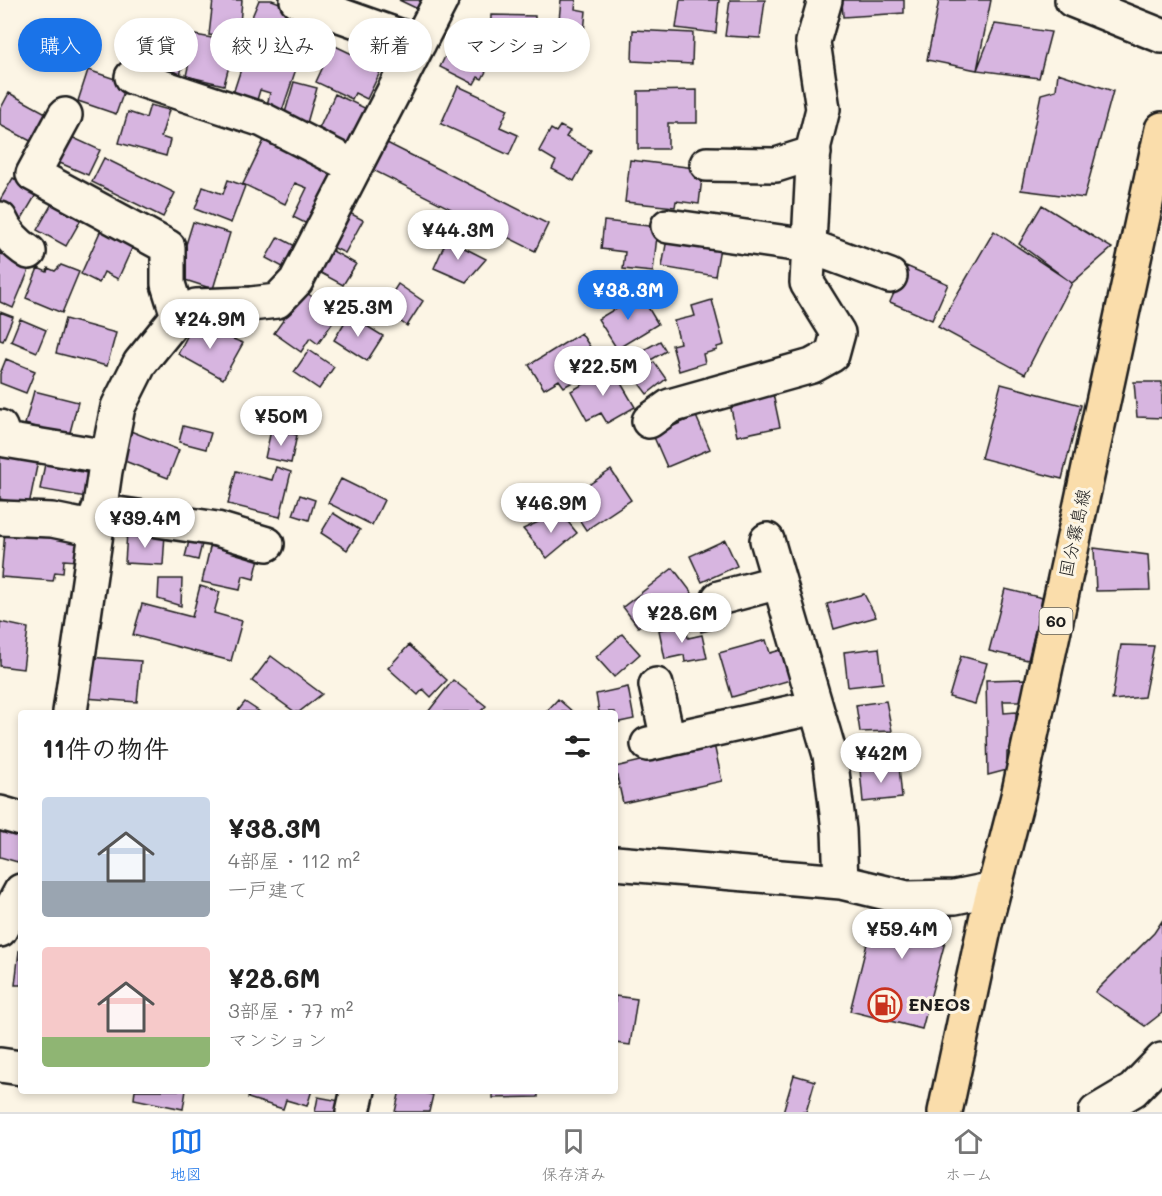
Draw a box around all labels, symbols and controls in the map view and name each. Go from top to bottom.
chip: 購入 [18,18,102,72]
chip: 賃貸 [114,18,198,72]
chip: 絞り込み [210,18,336,72]
chip: 新着 [348,18,432,72]
chip: マンション [444,18,590,72]
pin: ¥44.3M [409,210,507,261]
text: ¥44.3M [422,216,494,242]
pin: ¥38.3M [579,270,677,321]
text: ¥38.3M [592,276,664,302]
pin: ¥25.3M [309,287,407,338]
text: ¥25.3M [323,293,393,319]
pin: ¥24.9M [161,299,259,350]
text: ¥24.9M [174,305,246,331]
pin: ¥22.5M [554,346,652,397]
text: ¥22.5M [568,352,638,378]
pin: ¥50M [245,396,317,447]
text: ¥50M [254,402,308,428]
pin: ¥46.9M [502,483,600,534]
street label: 国分霧島線 [1053,486,1095,579]
text: ¥46.9M [515,489,587,515]
pin: ¥39.4M [96,498,194,549]
text: ¥39.4M [109,504,181,530]
pin: ¥28.6M [633,593,731,644]
text: ¥28.6M [646,599,718,625]
road number: 60 [1040,608,1072,634]
icon: filters [561,730,594,763]
text: 11件の物件 [42,731,169,765]
pin: ¥42M [845,733,917,784]
text: ¥42M [854,739,908,765]
text: ¥38.3M [228,811,321,845]
icon: home [90,821,162,893]
text: 4部屋 · 112 m² [228,847,360,873]
text: 一戸建て [228,876,308,902]
pin: ¥59.4M [853,909,951,960]
text: ¥59.4M [866,915,938,941]
text: ¥28.6M [228,961,320,995]
icon: home [90,971,162,1043]
fuel station icon: ENEOS [867,987,903,1023]
place label: ENEOS [908,992,971,1016]
text: 3部屋 · 77 m² [228,997,353,1023]
text: マンション [228,1026,327,1052]
tab: 地図 [170,1125,203,1185]
tab: 保存済み [542,1125,606,1185]
tab: ホーム [945,1125,992,1185]

